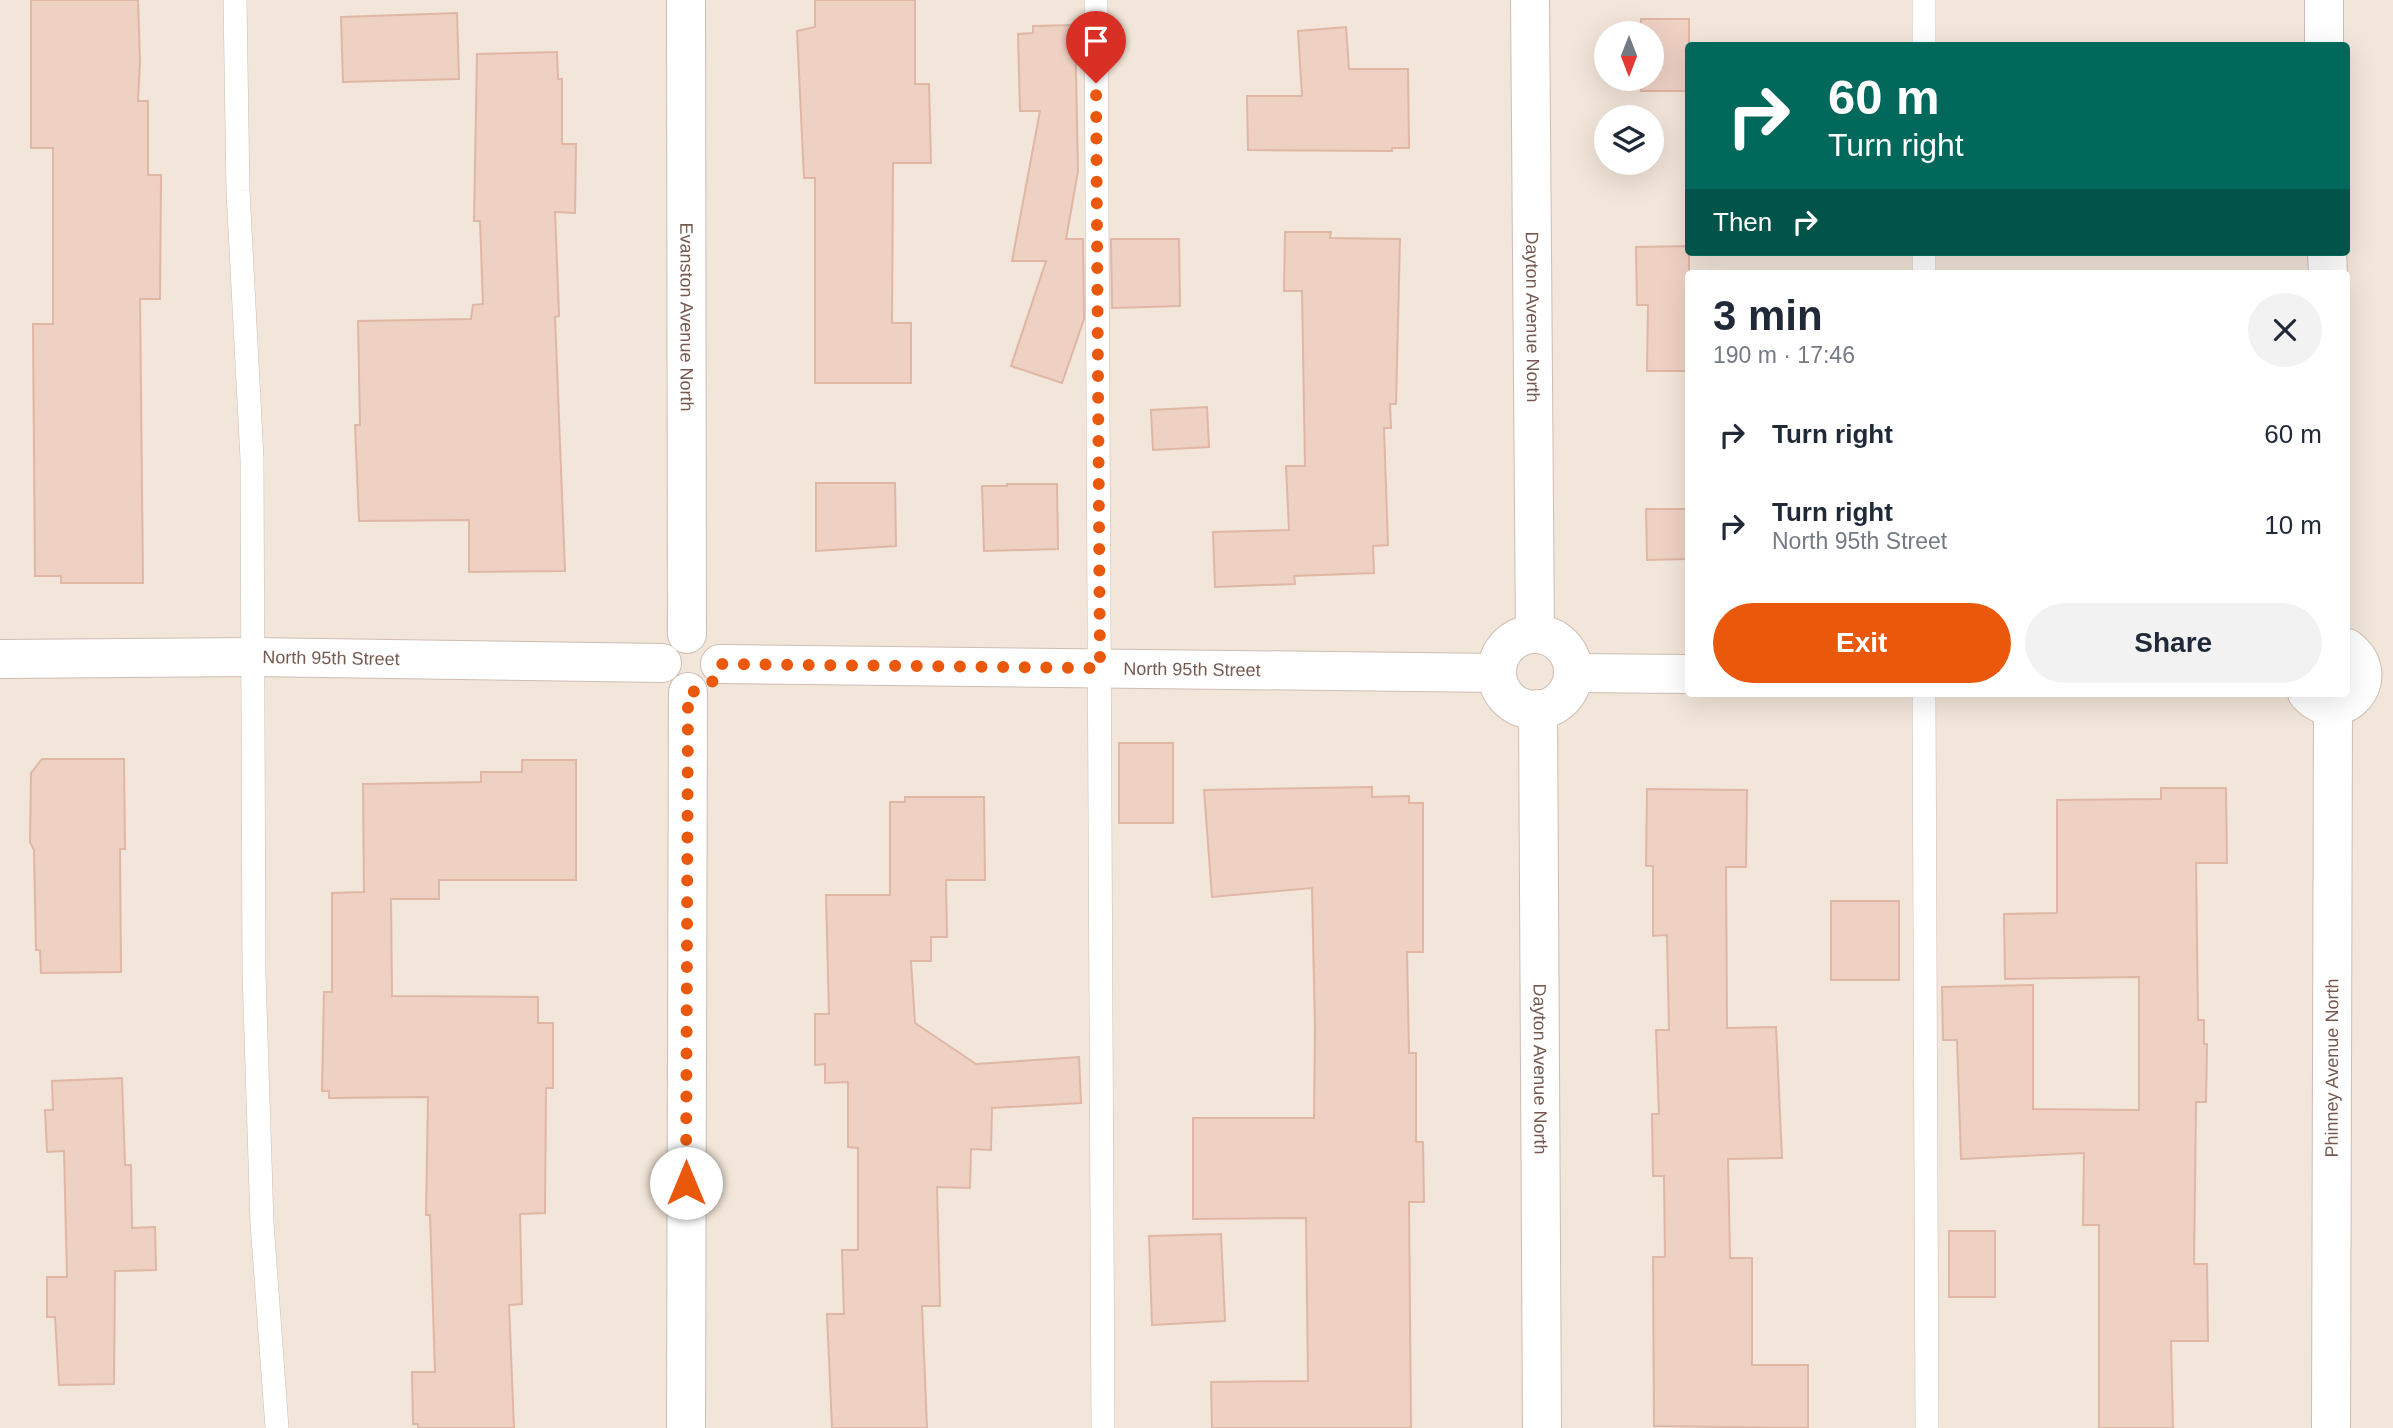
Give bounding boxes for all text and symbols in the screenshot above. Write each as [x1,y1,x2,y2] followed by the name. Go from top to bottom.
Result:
[1066,11,1126,83] pin
[1594,21,1664,91] north arrow
[1594,21,1664,175] map controls
[1077,22,1115,60] icon: arrive
[1713,70,1804,161] icon: right
[1828,70,1940,124] text: 60 m
[1594,105,1664,175] button: layers
[1828,127,1964,163] text: Turn right
[1786,203,1824,241] icon: right
[1713,207,1772,237] text: Then
[676,223,697,411] street label: Evanston Avenue North
[1522,231,1543,403] street label: Dayton Avenue North
[1713,292,1823,339] text: 3 min
[2248,293,2322,367] button: close
[1713,342,1855,368] text: 190 m · 17:46
[1713,416,1751,454] icon: right
[1772,419,1893,449] text: Turn right
[2264,419,2322,449] text: 60 m
[1772,497,1893,527] text: Turn right
[1713,507,1751,545] icon: right
[2264,510,2322,540] text: 10 m
[1772,528,1947,554] text: North 95th Street
[1713,603,2011,683] button: Exit
[2025,603,2322,683] button: Share
[262,647,400,669] street label: North 95th Street
[1123,659,1261,680] street label: North 95th Street
[2322,979,2342,1157] street label: Phinney Avenue North
[1530,983,1550,1154] street label: Dayton Avenue North
[649,1146,723,1220] position arrow

